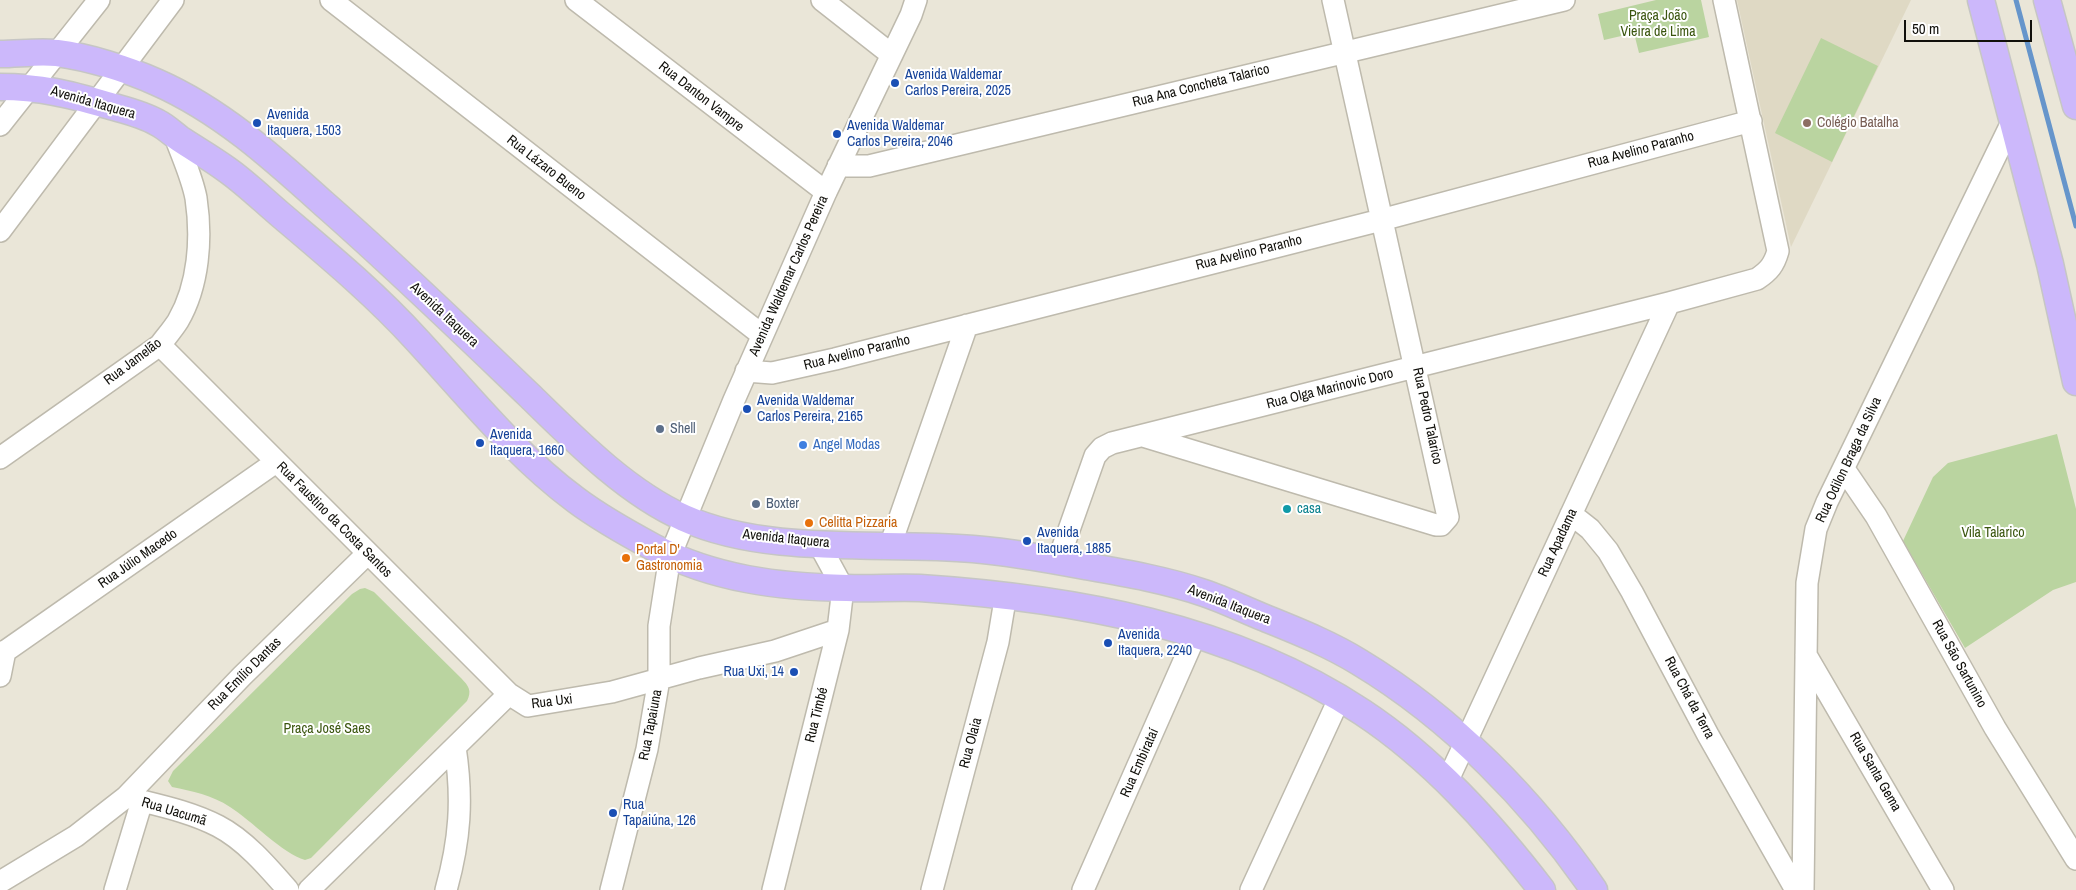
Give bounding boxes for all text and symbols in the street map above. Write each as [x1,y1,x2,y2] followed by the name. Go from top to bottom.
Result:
[1620,8,1696,40] park label: Praça João Vieira de Lima
[1906,10,2034,42] scale bar
[1912,18,1939,39] text: 50 m
[655,58,747,136] street label: Rua Danton Vampre
[1131,61,1271,111] street label: Rua Ana Concheta Talarico
[905,67,1011,100] place label: Avenida Waldemar Carlos Pereira, 2025
[889,77,901,89] marker: Avenida Waldemar Carlos Pereira, 2025
[49,83,137,123] street label: Avenida Itaquera
[267,107,341,140] place label: Avenida Itaquera, 1503
[1817,115,1899,131] place label: Colégio Batalha
[251,117,263,129] marker: Avenida Itaquera, 1503
[1801,117,1813,129] marker: Colégio Batalha
[847,118,953,150] place label: Avenida Waldemar Carlos Pereira, 2046
[831,128,843,140] marker: Avenida Waldemar Carlos Pereira, 2046
[1586,128,1696,172] street label: Rua Avelino Paranho
[503,132,589,204] street label: Rua Lázaro Bueno
[746,193,832,359] street label: Avenida Waldemar Carlos Pereira
[1194,232,1304,274] street label: Rua Avelino Paranho
[406,279,482,351] street label: Avenida Itaquera
[802,332,912,374] street label: Rua Avelino Paranho
[101,335,165,389] street label: Rua Jamelão
[1265,365,1395,413] street label: Rua Olga Marinovic Doro
[1409,366,1445,466] street label: Rua Pedro Talarico
[757,393,863,426] place label: Avenida Waldemar Carlos Pereira, 2165
[1813,395,1885,525] street label: Rua Odilon Braga da Silva
[741,403,753,415] marker: Avenida Waldemar Carlos Pereira, 2165
[670,421,696,437] place label: Shell
[654,423,666,435] marker: Shell
[490,427,564,460] place label: Avenida Itaquera, 1660
[474,437,486,449] marker: Avenida Itaquera, 1660
[813,437,880,453] place label: Angel Modas
[797,439,809,451] marker: Angel Modas
[273,459,395,581] street label: Rua Faustino da Costa Santos
[766,496,799,512] place label: Boxter
[750,498,762,510] marker: Boxter
[1297,501,1321,517] place label: casa
[1281,503,1293,515] marker: casa
[1535,506,1581,580] street label: Rua Apadama
[819,515,897,531] place label: Celitta Pizzaria
[803,517,815,529] marker: Celitta Pizzaria
[1037,525,1111,558] place label: Avenida Itaquera, 1885
[1961,525,2025,541] park label: Vila Talarico
[95,526,181,592] street label: Rua Júlio Macedo
[742,526,830,552] street label: Avenida Itaquera
[1021,535,1033,547] marker: Avenida Itaquera, 1885
[636,542,702,574] place label: Portal D' Gastronomia
[620,552,632,564] marker: Portal D' Gastronomia
[1185,582,1273,628] street label: Avenida Itaquera
[1928,617,1990,711] street label: Rua São Sartunino
[1118,627,1192,660] place label: Avenida Itaquera, 2240
[205,634,285,714] street label: Rua Emílio Dantas
[1102,637,1114,649] marker: Avenida Itaquera, 2240
[1660,654,1718,742] street label: Rua Chá da Terra
[723,664,784,680] place label: Rua Uxi, 14
[788,666,800,678] marker: Rua Uxi, 14
[802,686,832,744] street label: Rua Timbé
[636,688,666,762] street label: Rua Tapaiuna
[530,691,574,713] street label: Rua Uxi
[956,716,986,770] street label: Rua Olaia
[284,721,370,737] park label: Praça José Saes
[1117,726,1163,800] street label: Rua Embirataí
[1846,729,1904,815] street label: Rua Santa Gema
[140,794,208,830] street label: Rua Uacumã
[623,797,696,830] place label: Rua Tapaiúna, 126
[607,807,619,819] marker: Rua Tapaiúna, 126

